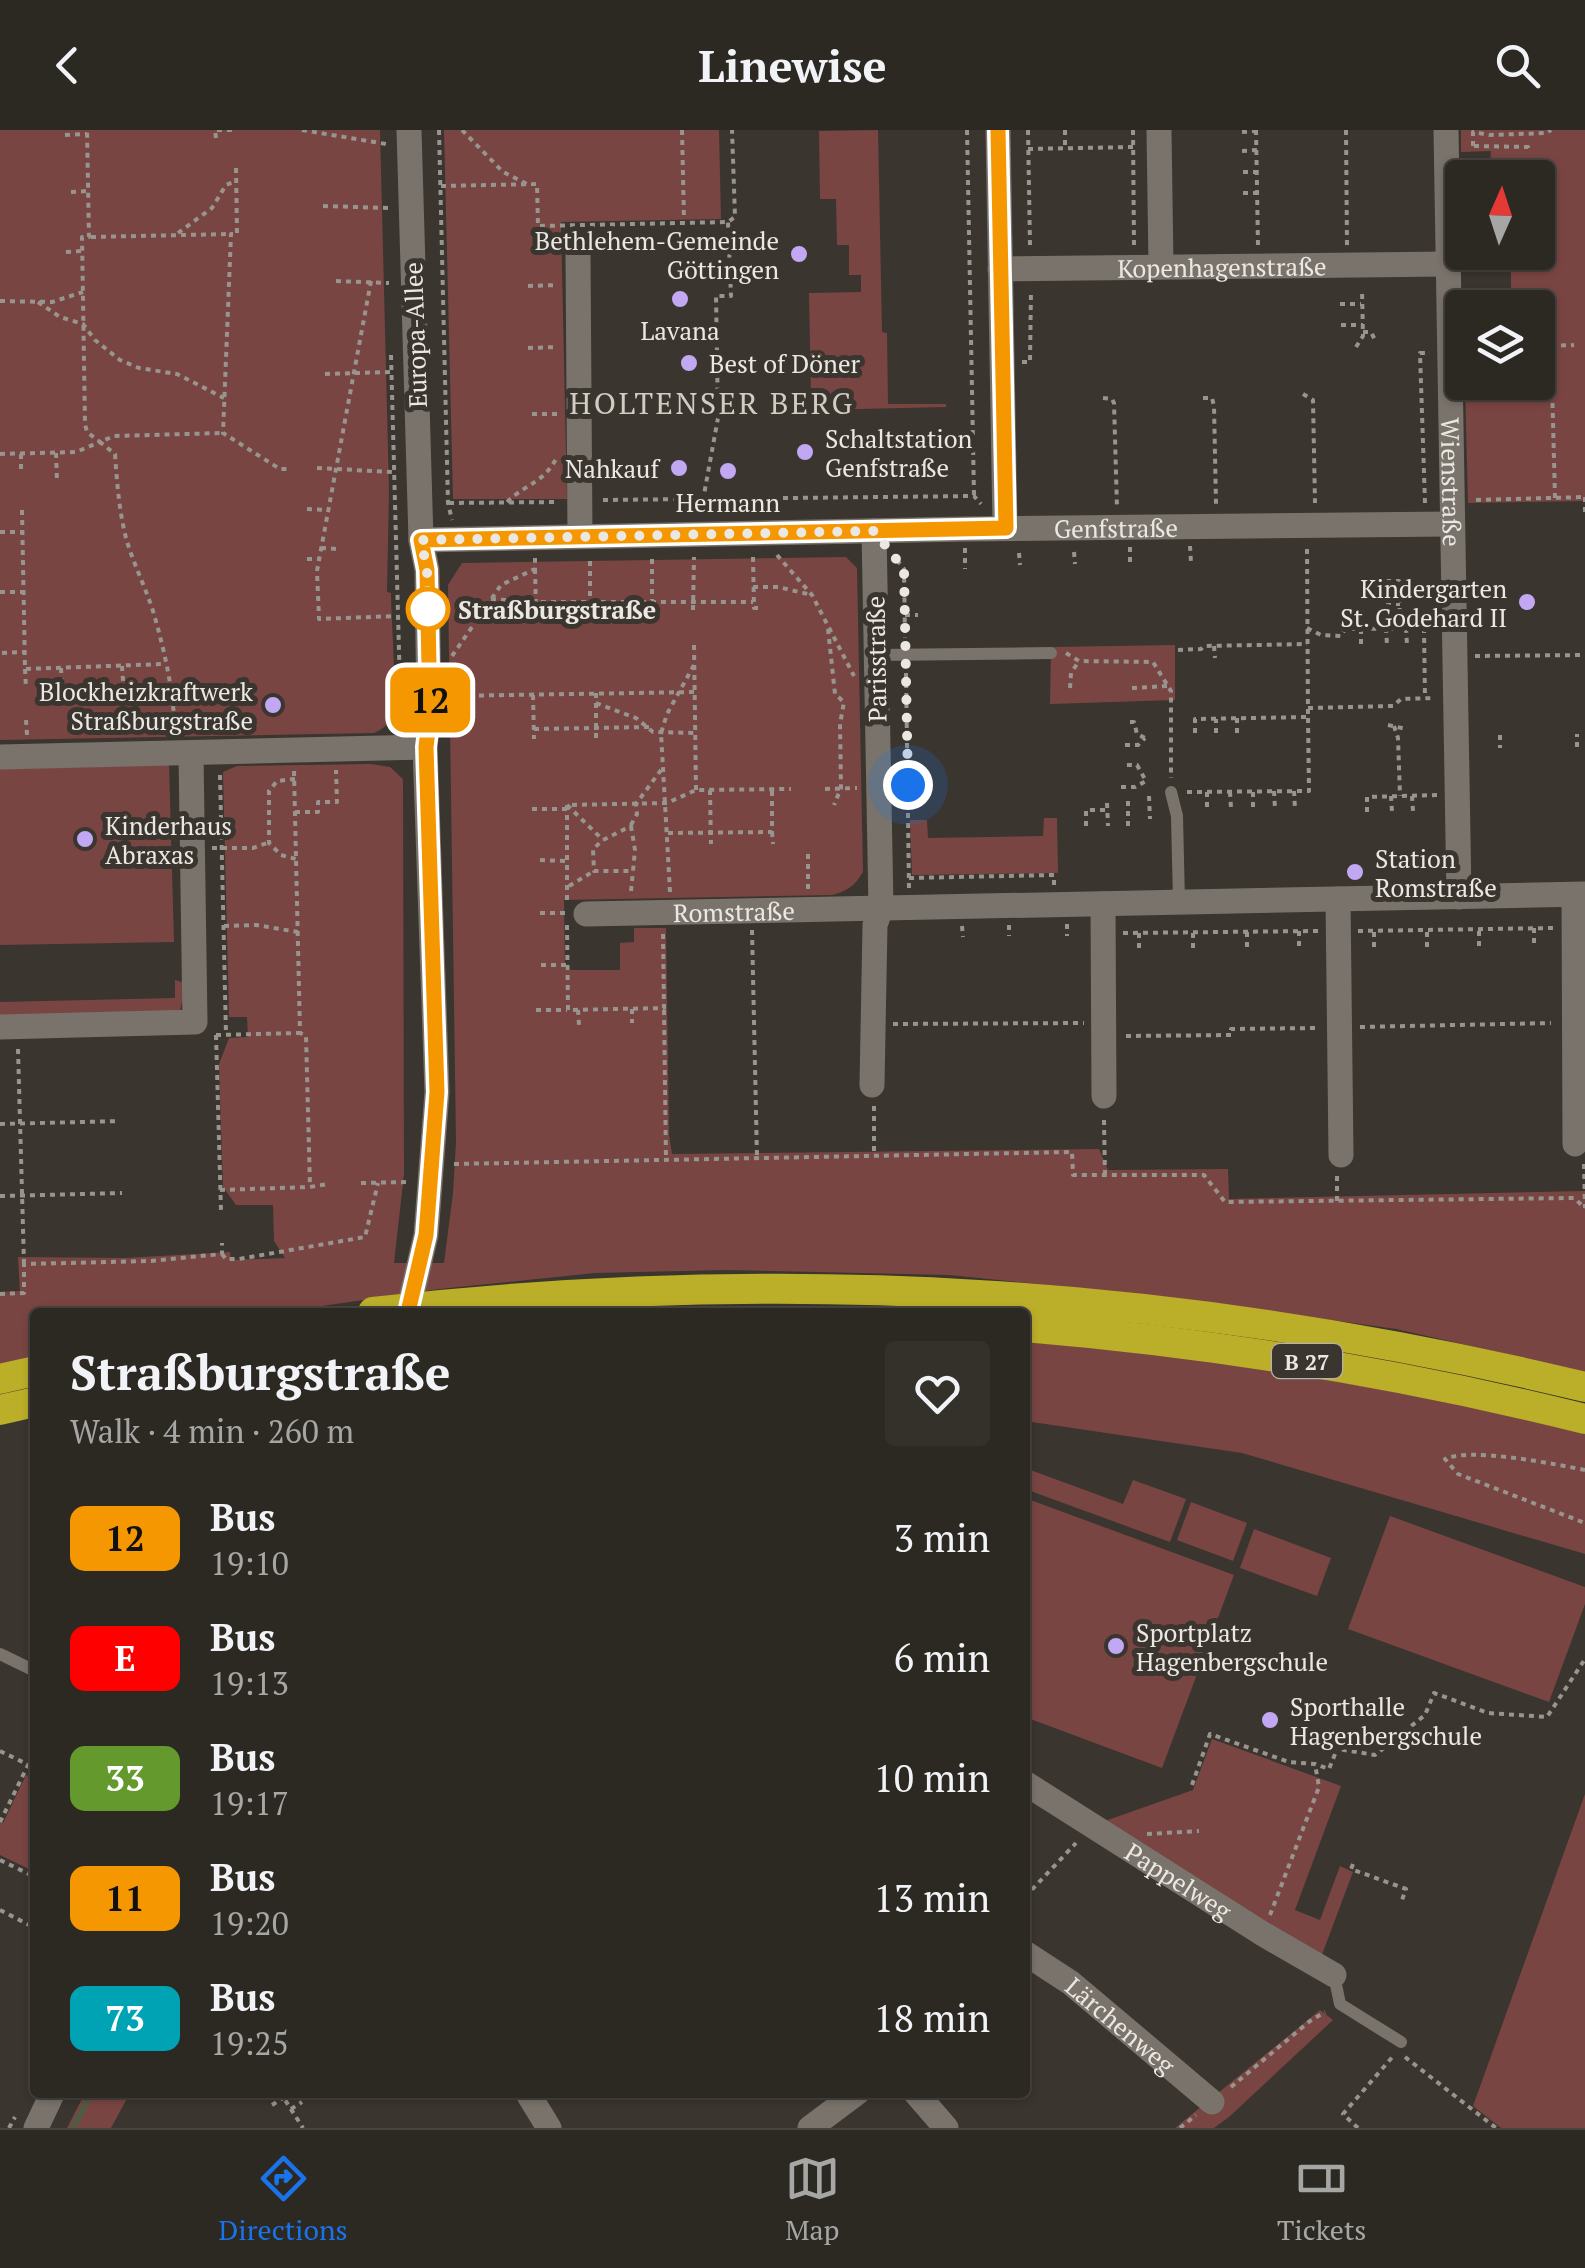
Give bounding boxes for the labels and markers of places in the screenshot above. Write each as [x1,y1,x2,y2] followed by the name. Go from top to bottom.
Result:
[535,224,779,286] place label: Bethlehem-Gemeinde Göttingen
[788,243,810,265] marker: Bethlehem-Gemeinde Göttingen
[669,288,691,310] marker: Lavana
[640,314,720,347] place label: Lavana
[709,347,861,380] place label: Best of Döner
[678,352,700,374] marker: Best of Döner
[825,422,973,484] place label: Schaltstation Genfstraße
[794,441,816,463] marker: Schaltstation Genfstraße
[565,452,660,485] place label: Nahkauf
[668,457,690,479] marker: Nahkauf
[717,460,739,482] marker: Hermann
[676,486,780,519] place label: Hermann
[1340,572,1507,634] place label: Kindergarten St. Godehard II
[407,588,449,630] marker: Straßburgstraße
[1516,591,1538,613] marker: Kindergarten St. Godehard II
[458,593,656,626] place label: Straßburgstraße
[39,675,253,737] place label: Blockheizkraftwerk Straßburgstraße
[262,694,284,716] marker: Blockheizkraftwerk Straßburgstraße
[105,809,232,871] place label: Kinderhaus Abraxas
[74,828,96,850] marker: Kinderhaus Abraxas
[1375,842,1497,904] place label: Station Romstraße
[1344,861,1366,883] marker: Station Romstraße
[1136,1616,1328,1678] place label: Sportplatz Hagenbergschule
[1105,1635,1127,1657] marker: Sportplatz Hagenbergschule
[1290,1690,1482,1752] place label: Sporthalle Hagenbergschule
[1259,1709,1281,1731] marker: Sporthalle Hagenbergschule

